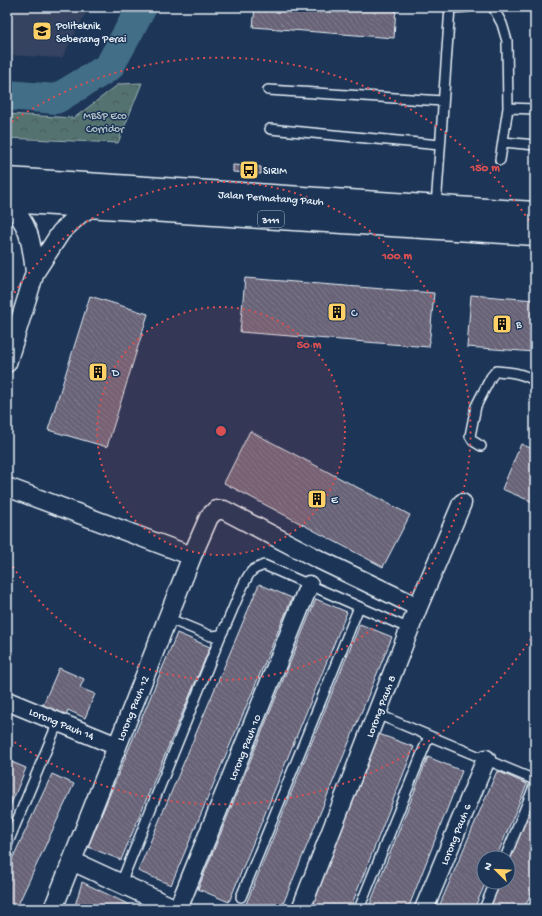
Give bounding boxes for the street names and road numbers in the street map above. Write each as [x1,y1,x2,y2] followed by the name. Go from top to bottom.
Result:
[218,189,324,209] street label: Jalan Permatang Pauh
[258,211,284,227] road number: 3111
[115,674,153,743] street label: Lorong Pauh 12
[365,674,399,739] street label: Lorong Pauh 8
[27,706,96,744] street label: Lorong Pauh 14
[227,713,265,782] street label: Lorong Pauh 10
[439,802,475,867] street label: Lorong Pauh 6

